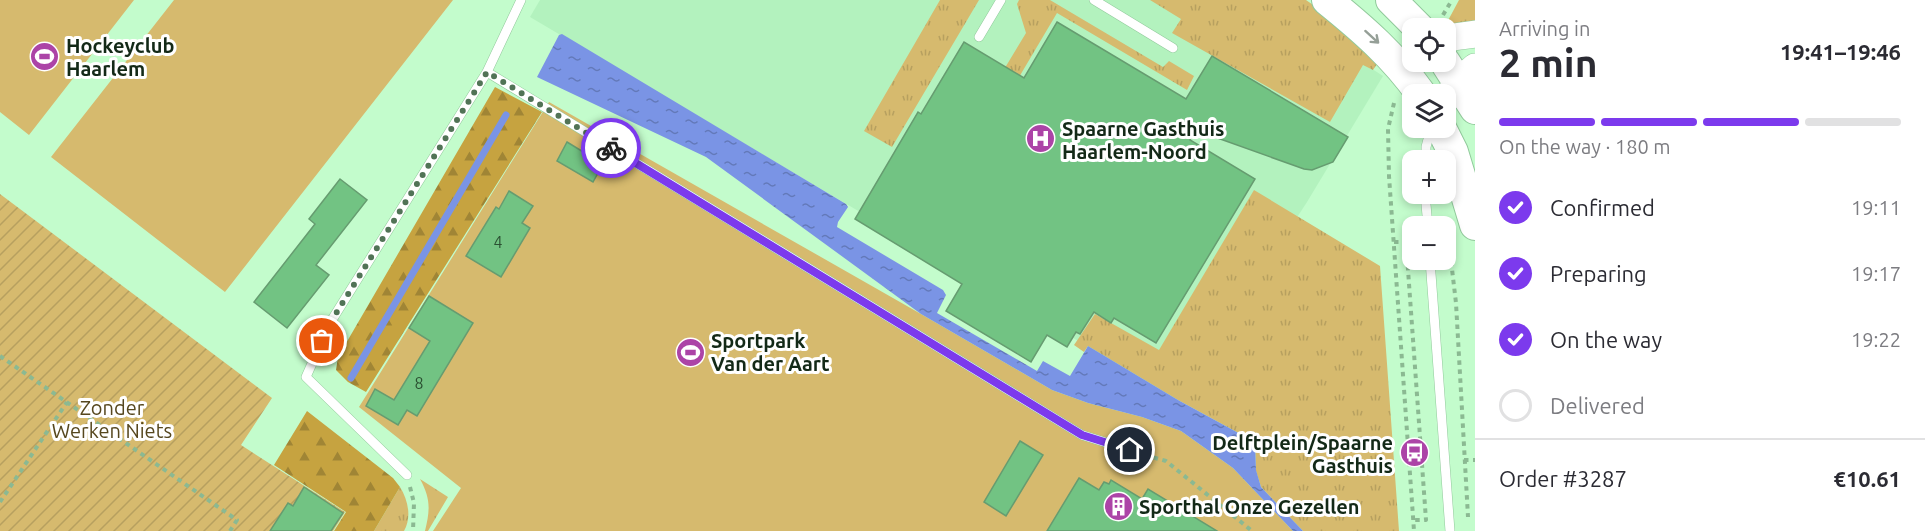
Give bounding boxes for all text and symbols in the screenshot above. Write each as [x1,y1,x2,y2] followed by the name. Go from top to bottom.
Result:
[1499,17,1590,40] text: Arriving in
[1402,18,1456,270] map controls
[1402,18,1456,72] button: locate
[1364,30,1379,44] one-way arrow
[66,34,174,80] place label: Hockeyclub Haarlem
[1780,39,1901,64] text: 19:41–19:46
[29,40,61,72] sports icon: Hockeyclub Haarlem
[1499,41,1598,84] text: 2 min
[1402,84,1456,138] button: layers
[1062,117,1224,163] place label: Spaarne Gasthuis Haarlem-Noord
[581,118,641,178] courier
[1025,123,1057,155] hospital icon: Spaarne Gasthuis Haarlem-Noord
[595,132,628,165] icon: bike
[1499,135,1671,158] text: On the way · 180 m
[1402,150,1456,204] button: +
[1499,191,1532,224] icon: check
[1550,195,1655,220] text: Confirmed
[1851,196,1901,219] text: 19:11
[1402,216,1456,270] button: −
[493,233,503,251] house number: 4
[1499,257,1532,290] icon: check
[1550,261,1647,286] text: Preparing
[1851,262,1901,285] text: 19:17
[296,315,347,366] pin
[1499,323,1532,356] icon: check
[305,324,338,357] icon: bag
[1550,327,1662,352] text: On the way
[1851,328,1901,351] text: 19:22
[711,329,830,375] place label: Sportpark Van der Aart
[674,336,706,368] sports icon: Sportpark Van der Aart
[414,374,424,392] house number: 8
[1550,393,1645,418] text: Delivered
[52,396,172,442] park label: Zonder Werken Niets
[1104,424,1155,475] pin
[1212,431,1393,477] place label: Delftplein/Spaarne Gasthuis
[1113,433,1146,466] icon: home
[1398,437,1430,469] bus stop icon: Delftplein/Spaarne Gasthuis
[1499,466,1627,491] text: Order #3287
[1834,466,1901,491] text: €10.61
[1102,490,1134,522] building icon: Sporthal Onze Gezellen
[1139,495,1360,518] place label: Sporthal Onze Gezellen

